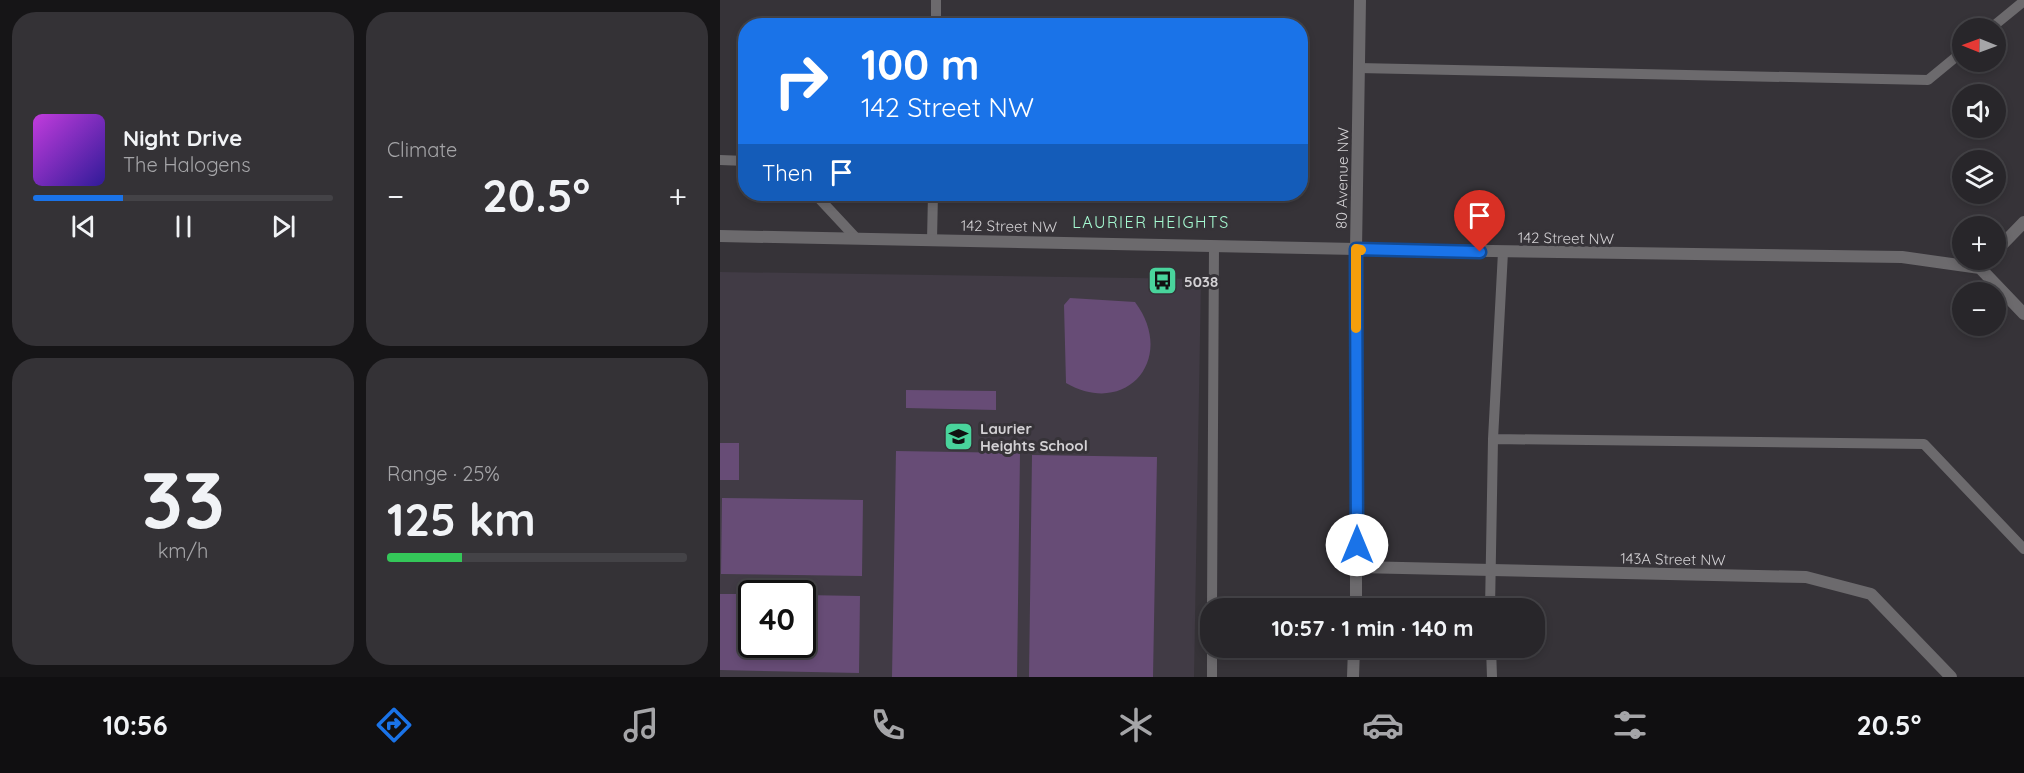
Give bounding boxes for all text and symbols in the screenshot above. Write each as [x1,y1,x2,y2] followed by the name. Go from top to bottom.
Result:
[1952,18,2006,72] north arrow
[1952,18,2006,336] map controls
[861,38,979,91] text: 100 m
[762,42,840,120] icon: right
[1952,84,2006,138] button: sound
[861,90,1034,124] text: 142 Street NW
[123,124,242,152] text: Night Drive
[1332,126,1352,229] street label: 80 Avenue NW
[387,137,457,162] text: Climate
[1952,150,2006,204] button: layers
[123,152,251,177] text: The Halogens
[825,156,858,189] icon: arrive
[762,159,813,187] text: Then
[482,167,590,223] text: 20.5°
[387,175,404,216] text: −
[668,175,687,216] text: +
[1454,190,1505,252] pin
[1463,199,1496,232] icon: arrive
[67,210,100,243] icon: previous
[167,210,200,243] icon: pause
[267,210,300,243] icon: next
[1072,212,1230,232] district label: LAURIER HEIGHTS
[961,216,1058,236] street label: 142 Street NW
[1952,216,2006,270] button: +
[1518,228,1615,248] street label: 142 Street NW
[1147,265,1179,297] bus stop icon: 5038
[1184,272,1218,291] place label: 5038
[1952,282,2006,336] button: −
[980,419,1088,455] place label: Laurier Heights School
[943,421,975,453] school or university icon: Laurier Heights School
[141,450,225,548] text: 33
[387,461,500,486] text: Range · 25%
[387,491,536,547] text: 125 km
[1325,513,1389,577] position arrow
[158,538,208,563] text: km/h
[1620,549,1726,569] street label: 143A Street NW
[738,580,816,658] speed limit sign: 40
[1272,614,1473,642] text: 10:57 · 1 min · 140 m
[373,704,415,746] icon: directions
[620,704,662,746] icon: music
[867,704,909,746] icon: phone
[1115,704,1157,746] icon: climate
[1362,704,1404,746] icon: car
[1609,704,1651,746] icon: filters
[103,708,168,742] text: 10:56
[1856,708,1921,742] text: 20.5°

